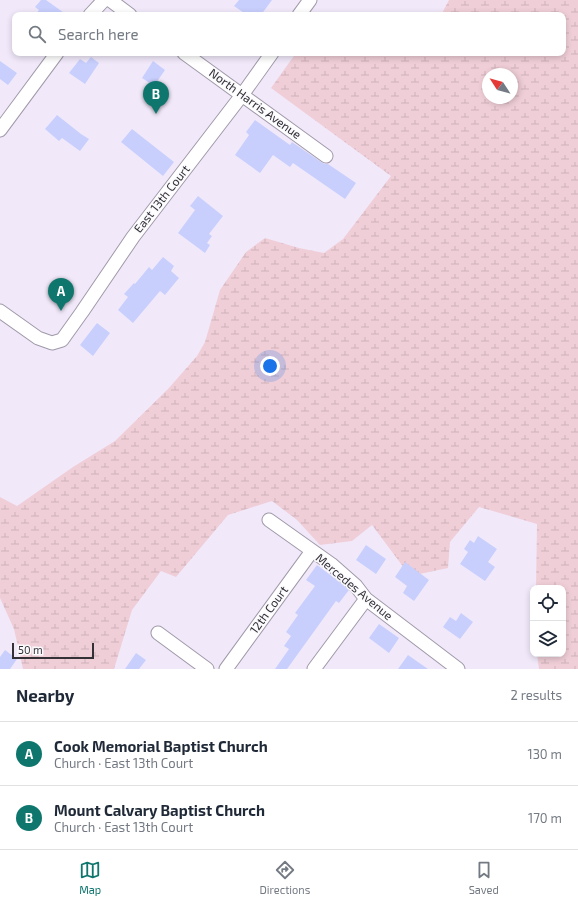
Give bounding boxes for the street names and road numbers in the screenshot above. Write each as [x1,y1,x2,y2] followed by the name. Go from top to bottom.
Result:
[207,65,304,141] street label: North Harris Avenue
[130,161,192,235] street label: East 13th Court
[313,550,396,622] street label: Mercedes Avenue
[246,582,290,636] street label: 12th Court

